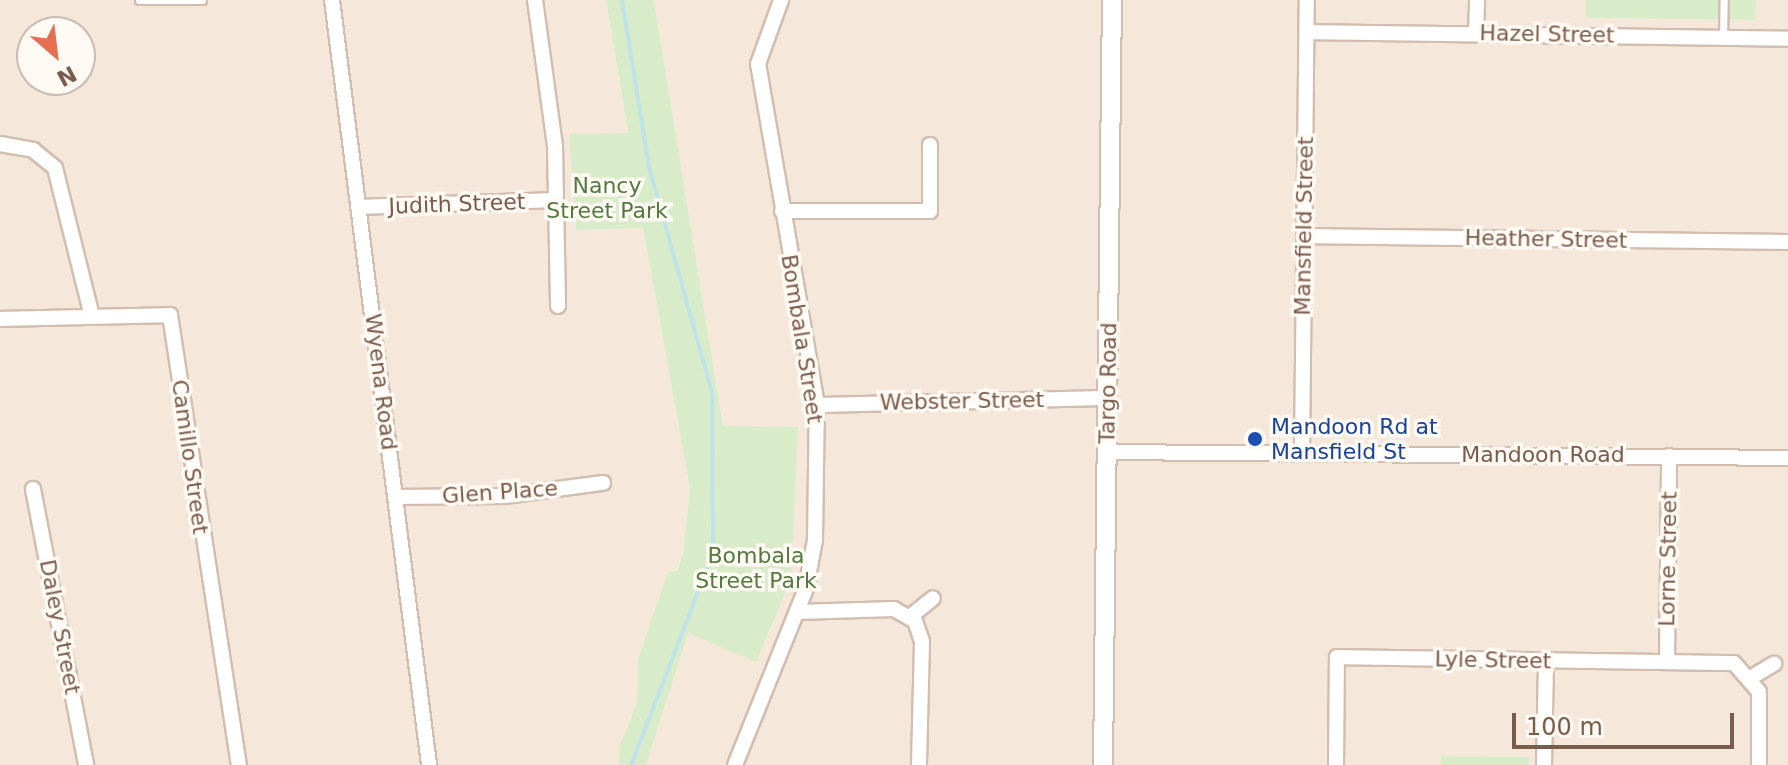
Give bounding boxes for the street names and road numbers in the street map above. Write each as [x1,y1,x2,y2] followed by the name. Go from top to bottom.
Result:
[1479,20,1615,48] street label: Hazel Street
[1289,136,1319,316] street label: Mansfield Street
[388,188,526,220] street label: Judith Street
[1465,224,1627,254] street label: Heather Street
[776,253,828,425] street label: Bombala Street
[360,312,402,452] street label: Wyena Road
[1094,322,1122,444] street label: Targo Road
[166,378,214,536] street label: Camillo Street
[880,386,1044,416] street label: Webster Street
[1461,442,1625,468] street label: Mandoon Road
[441,475,559,509] street label: Glen Place
[1654,491,1682,627] street label: Lorne Street
[34,557,86,697] street label: Daley Street
[1434,646,1552,674] street label: Lyle Street

